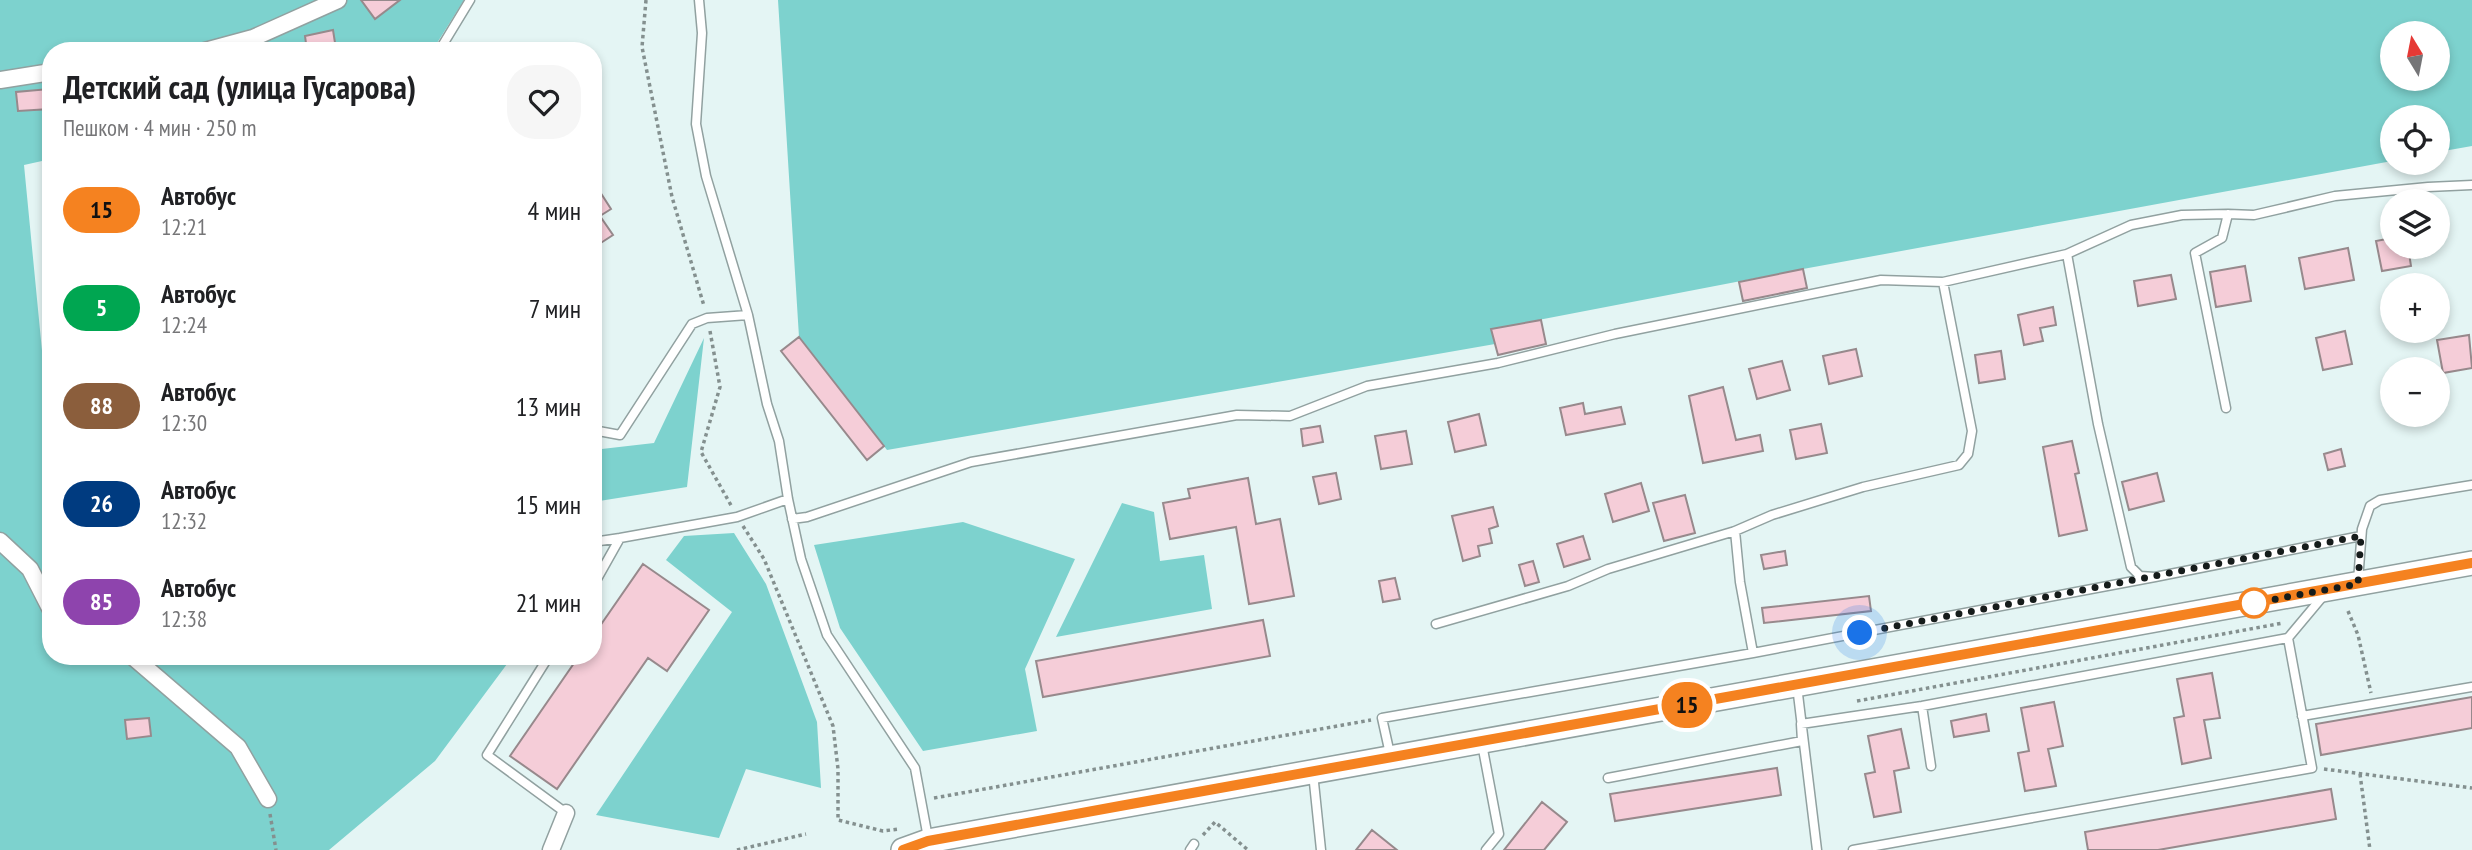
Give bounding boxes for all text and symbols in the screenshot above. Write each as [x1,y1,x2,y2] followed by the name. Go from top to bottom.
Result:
[2380,21,2450,91] north arrow
[2380,21,2450,427] map controls
[63,65,416,108] text: Детский сад (улица Гусарова)
[507,65,581,139] button: heart
[2380,105,2450,175] button: locate
[63,113,256,142] text: Пешком · 4 мин · 250 m
[161,179,236,212] text: Автобус
[2380,189,2450,259] button: layers
[90,194,113,225] text: 15
[528,194,581,227] text: 4 мин
[161,212,207,241] text: 12:21
[2380,273,2450,343] button: +
[161,277,236,310] text: Автобус
[96,292,107,323] text: 5
[529,292,581,325] text: 7 мин
[161,310,207,339] text: 12:24
[2380,357,2450,427] button: −
[161,375,236,408] text: Автобус
[90,390,113,421] text: 88
[516,390,581,423] text: 13 мин
[161,408,207,437] text: 12:30
[161,473,236,506] text: Автобус
[90,488,113,519] text: 26
[516,488,581,521] text: 15 мин
[161,506,207,535] text: 12:32
[161,571,236,604] text: Автобус
[90,586,113,617] text: 85
[516,586,581,619] text: 21 мин
[2239,588,2269,618] unlabelled marker
[161,604,207,633] text: 12:38
[1842,615,1877,650] your location
[1656,682,1718,728] line badge: 15
[1676,689,1698,720] text: 15

